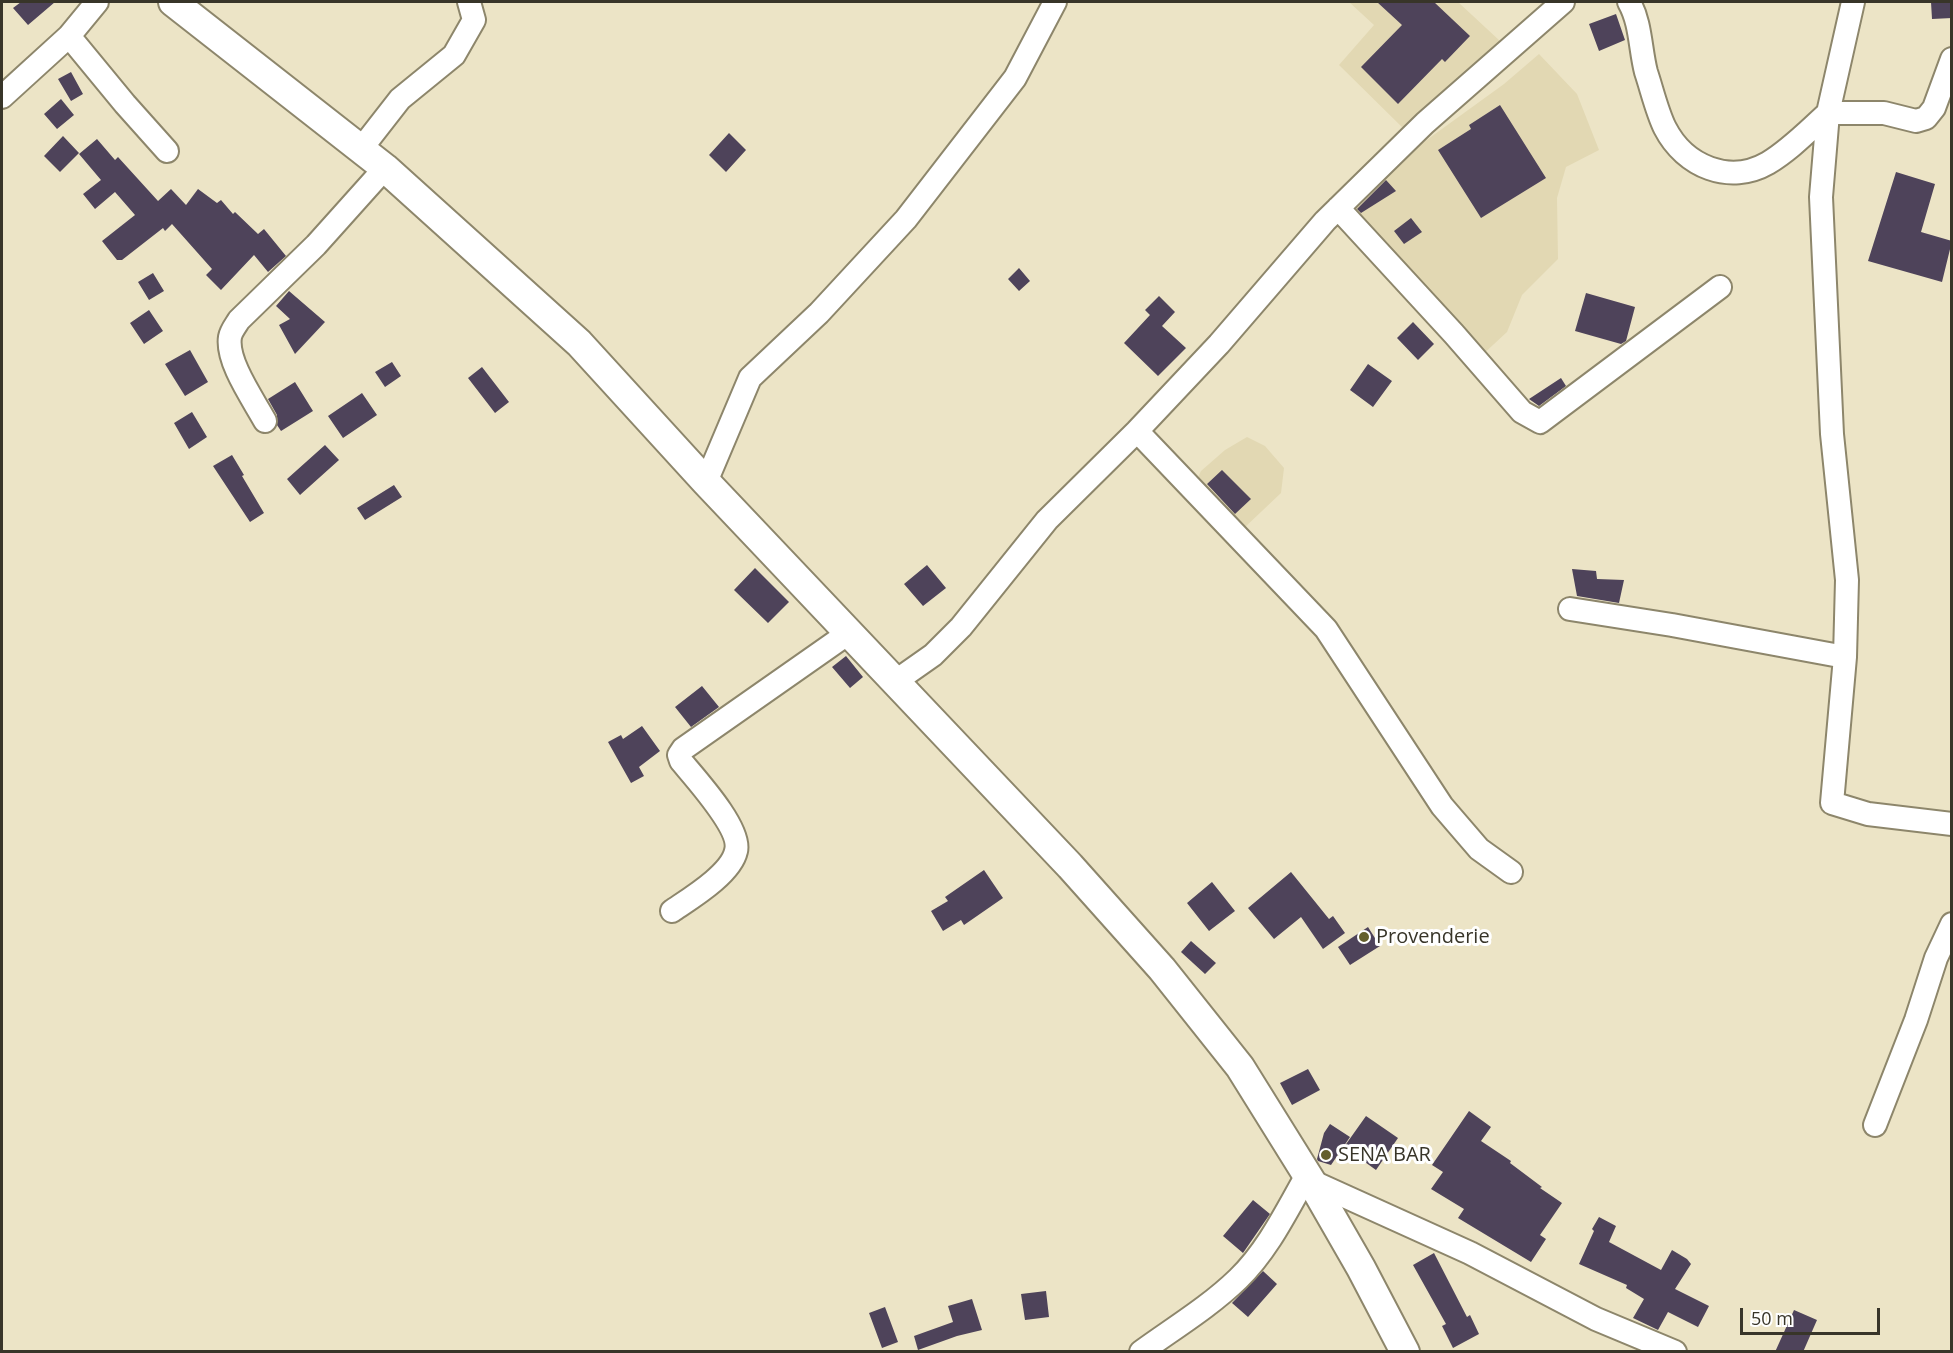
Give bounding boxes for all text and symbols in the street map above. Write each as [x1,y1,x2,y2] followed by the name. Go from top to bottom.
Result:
[1376,925,1490,949] place label: Provenderie
[1357,930,1371,944] marker: Provenderie
[1338,1143,1431,1167] place label: SENA BAR
[1319,1148,1333,1162] marker: SENA BAR
[1743,1296,1882,1334] scale bar
[1751,1306,1793,1330] text: 50 m

